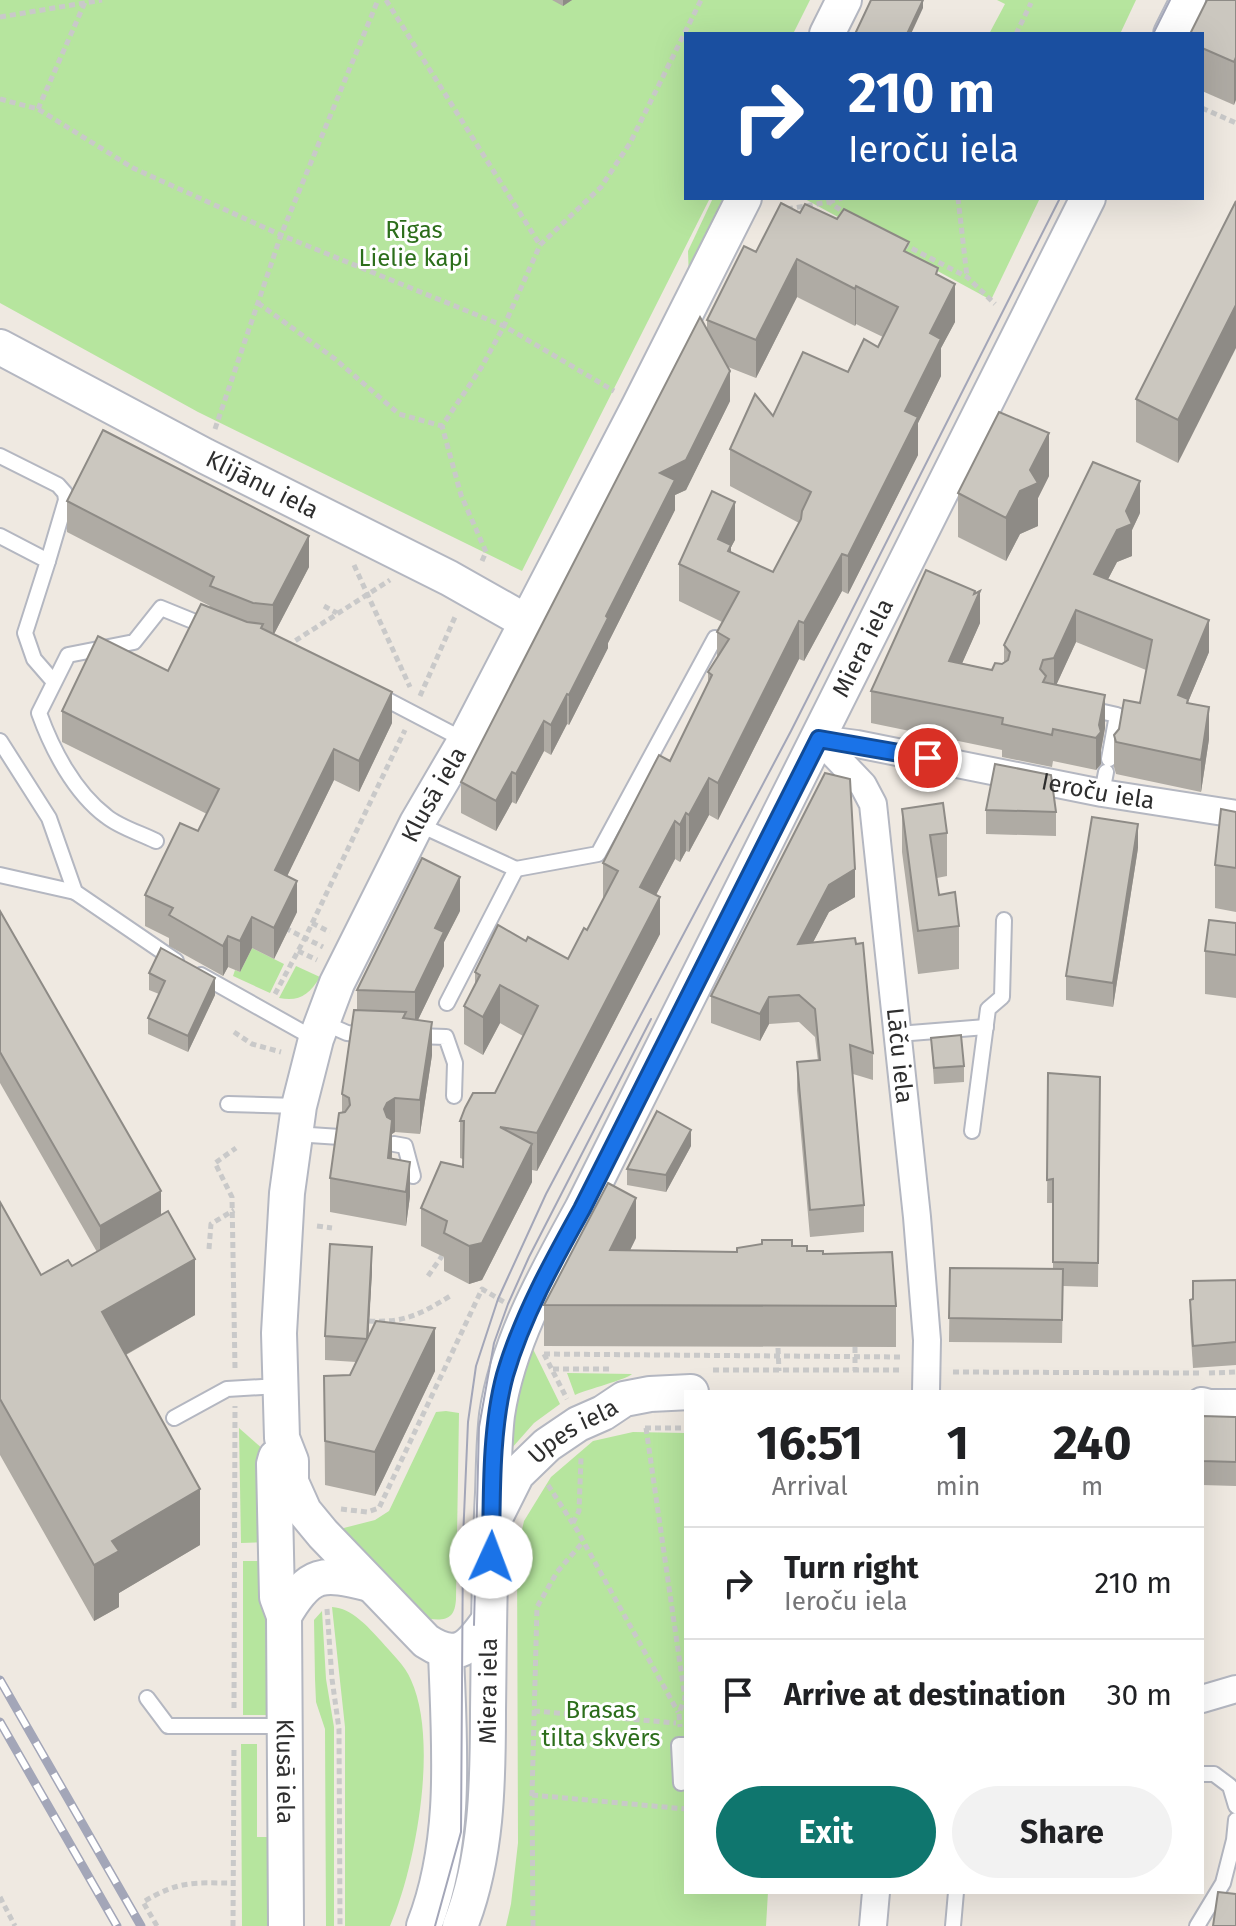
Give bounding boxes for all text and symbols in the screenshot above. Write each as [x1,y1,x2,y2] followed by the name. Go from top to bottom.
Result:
[848,60,995,127] text: 210 m
[716,64,820,168] icon: right
[848,128,1019,172] text: Ieroču iela
[358,216,470,272] park label: Rīgas Lielie kapi
[201,445,323,524] street label: Klijānu iela
[827,594,899,702] street label: Miera iela
[894,724,962,792] pin
[906,736,950,780] icon: arrive
[396,742,472,847] street label: Klusā iela
[1039,767,1156,815] street label: Ieroču iela
[881,1006,919,1105] street label: Lāču iela
[522,1393,623,1470] street label: Upes iela
[757,1414,863,1472] text: 16:51
[947,1414,969,1472] text: 1
[1053,1414,1132,1472] text: 240
[772,1471,848,1502] text: Arrival
[936,1471,980,1502] text: min
[1081,1471,1103,1502] text: m
[449,1515,533,1599] position arrow
[784,1550,919,1586] text: Turn right
[716,1561,760,1605] icon: right
[1095,1565,1172,1601] text: 210 m
[784,1586,908,1617] text: Ieroču iela
[474,1638,503,1744] street label: Miera iela
[716,1673,760,1717] icon: arrive
[784,1677,1066,1713] text: Arrive at destination
[1107,1677,1172,1713] text: 30 m
[542,1696,660,1752] park label: Brasas tilta skvērs
[271,1719,299,1824] street label: Klusā iela
[716,1786,936,1878] button: Exit
[952,1786,1172,1878] button: Share

